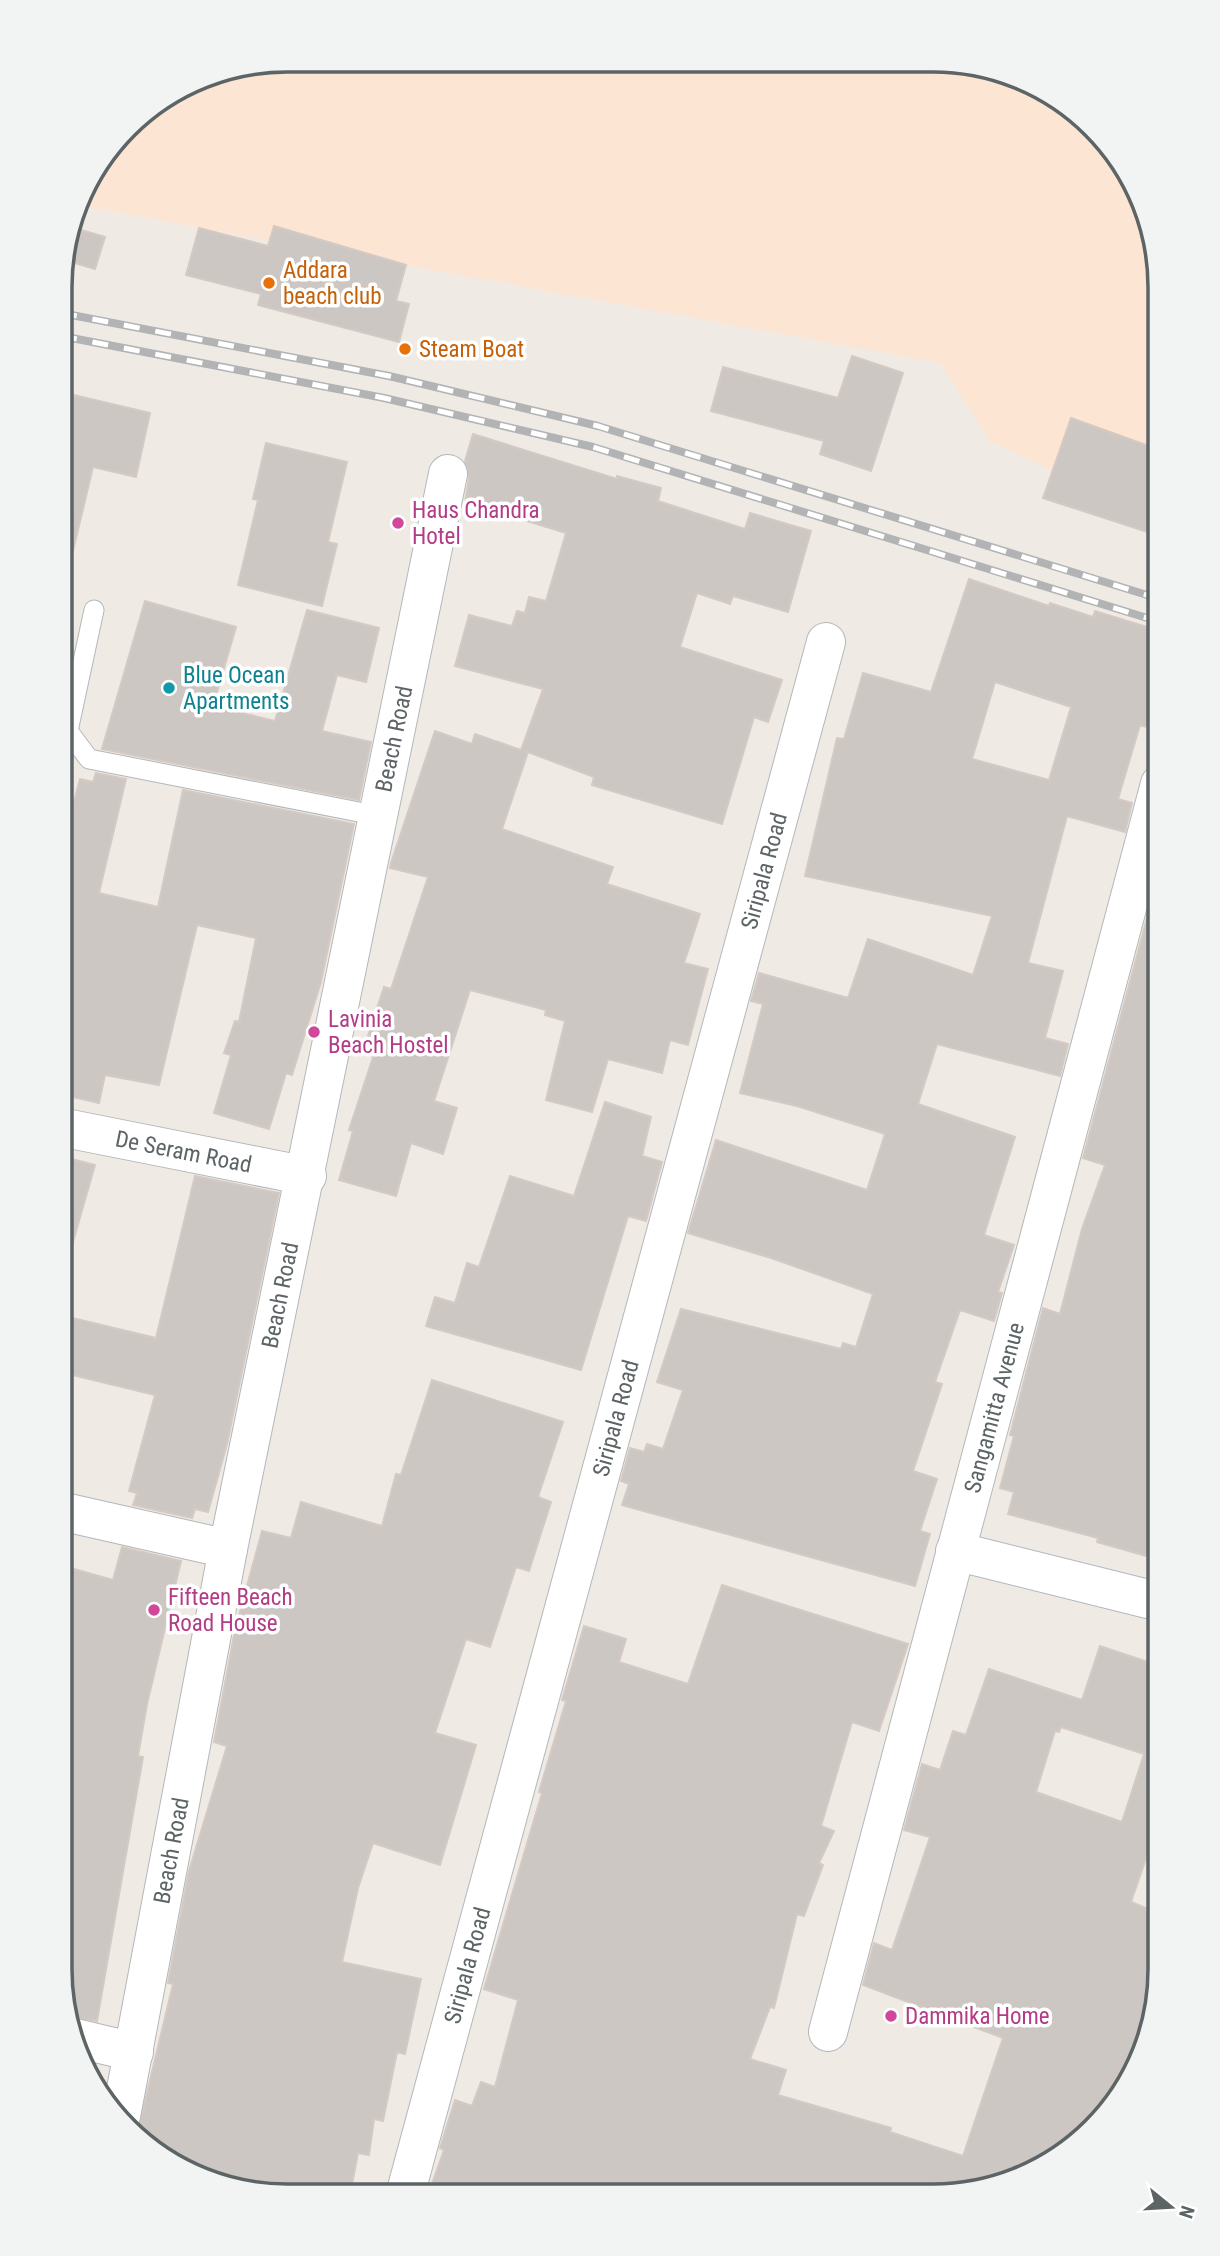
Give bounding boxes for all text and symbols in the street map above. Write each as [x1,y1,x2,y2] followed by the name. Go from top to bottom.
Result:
[283,257,382,310] place label: Addara beach club
[261,275,277,291] marker: Addara beach club
[419,336,524,363] place label: Steam Boat
[397,341,413,357] marker: Steam Boat
[412,497,539,550] place label: Haus Chandra Hotel
[390,515,406,531] marker: Haus Chandra Hotel
[183,662,290,715] place label: Blue Ocean Apartments
[161,680,177,696] marker: Blue Ocean Apartments
[370,683,418,794] street label: Beach Road
[736,810,793,932] street label: Siripala Road
[328,1006,449,1059] place label: Lavinia Beach Hostel
[306,1024,322,1040] marker: Lavinia Beach Hostel
[113,1125,254,1179] street label: De Seram Road
[256,1240,304,1351] street label: Beach Road
[959,1320,1030,1496] street label: Sangamitta Avenue
[587,1357,645,1479] street label: Siripala Road
[168,1584,293,1637] place label: Fifteen Beach Road House
[146,1602,162,1618] marker: Fifteen Beach Road House
[148,1795,195,1906] street label: Beach Road
[439,1904,496,2027] street label: Siripala Road
[905,2003,1050,2030] place label: Dammika Home
[883,2008,899,2024] marker: Dammika Home
[1136,2172,1206,2242] north arrow
[1174,2203,1199,2221] text: N

